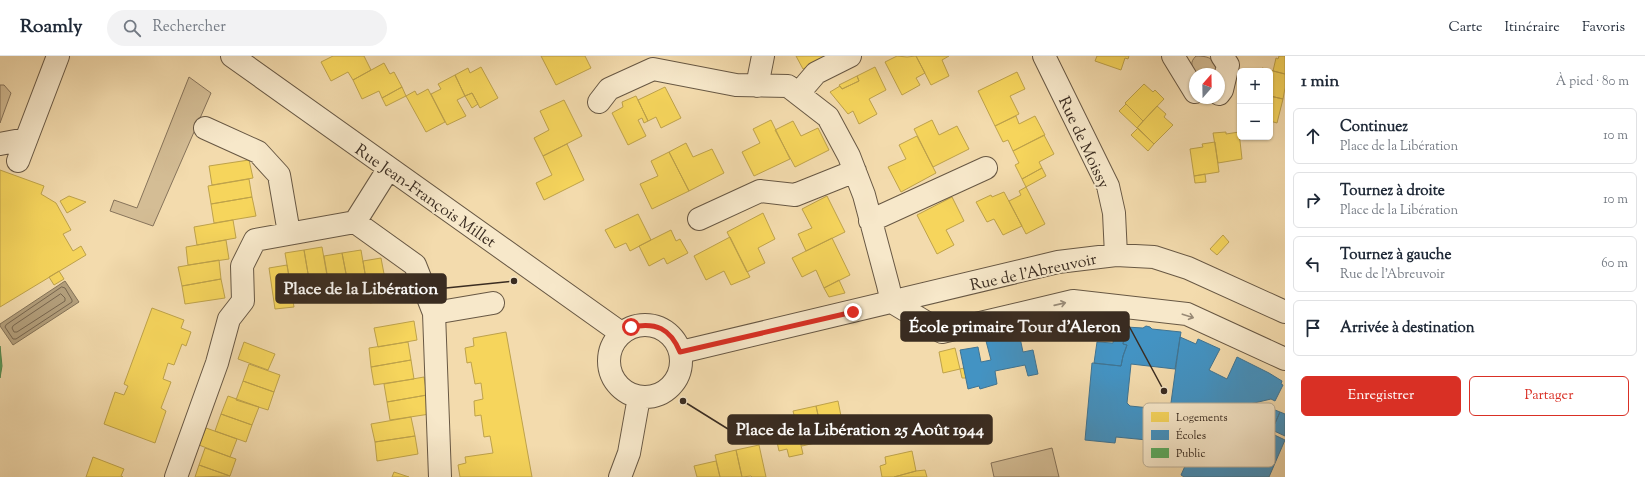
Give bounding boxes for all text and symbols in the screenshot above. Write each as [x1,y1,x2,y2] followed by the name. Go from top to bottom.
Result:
[107,10,387,46] search box
[20,14,83,41] text: Roamly
[121,17,143,39] icon: search
[153,17,226,38] text: Rechercher
[1449,18,1482,38] text: Carte
[1504,18,1560,38] text: Itinéraire
[1582,18,1625,38] text: Favoris
[1189,68,1225,104] north arrow
[1237,68,1273,140] map controls
[1237,68,1273,104] button: +
[1301,70,1339,94] text: 1 min
[1556,73,1629,91] text: À pied · 80 m
[1051,93,1114,193] street label: Rue de Moissy
[1237,104,1273,140] button: −
[1340,117,1408,138] text: Continuez
[1302,125,1324,147] icon: ahead
[1603,127,1628,145] text: 10 m
[1340,138,1458,156] text: Place de la Libération
[349,140,500,255] street label: Rue Jean-François Millet
[1340,181,1445,202] text: Tournez à droite
[1302,189,1324,211] icon: right
[1603,191,1628,209] text: 10 m
[1340,202,1458,220] text: Place de la Libération
[1340,245,1451,266] text: Tournez à gauche
[968,249,1099,298] street label: Rue de l'Abreuvoir
[1302,253,1324,275] icon: left
[1601,255,1628,273] text: 60 m
[1340,266,1445,284] text: Rue de l'Abreuvoir
[276,274,446,303] callout: Place de la Libération
[284,278,439,302] text: Place de la Libération
[1053,300,1066,308] one-way arrow
[844,303,862,321] route end
[901,312,1129,341] callout: École primaire Tour d'Aleron
[1182,313,1195,320] one-way arrow
[909,316,1122,340] text: École primaire Tour d'Aleron
[1302,317,1324,339] icon: arrive
[622,318,640,336] route start
[1340,318,1475,339] text: Arrivée à destination
[1301,376,1461,416] button: Enregistrer
[1469,376,1629,416] button: Partager
[1143,403,1275,467] legend
[1176,410,1228,426] text: Logements
[728,415,992,444] callout: Place de la Libération 25 Août 1944
[736,419,984,443] text: Place de la Libération 25 Août 1944
[1176,428,1206,444] text: Écoles
[1176,446,1205,462] text: Public

